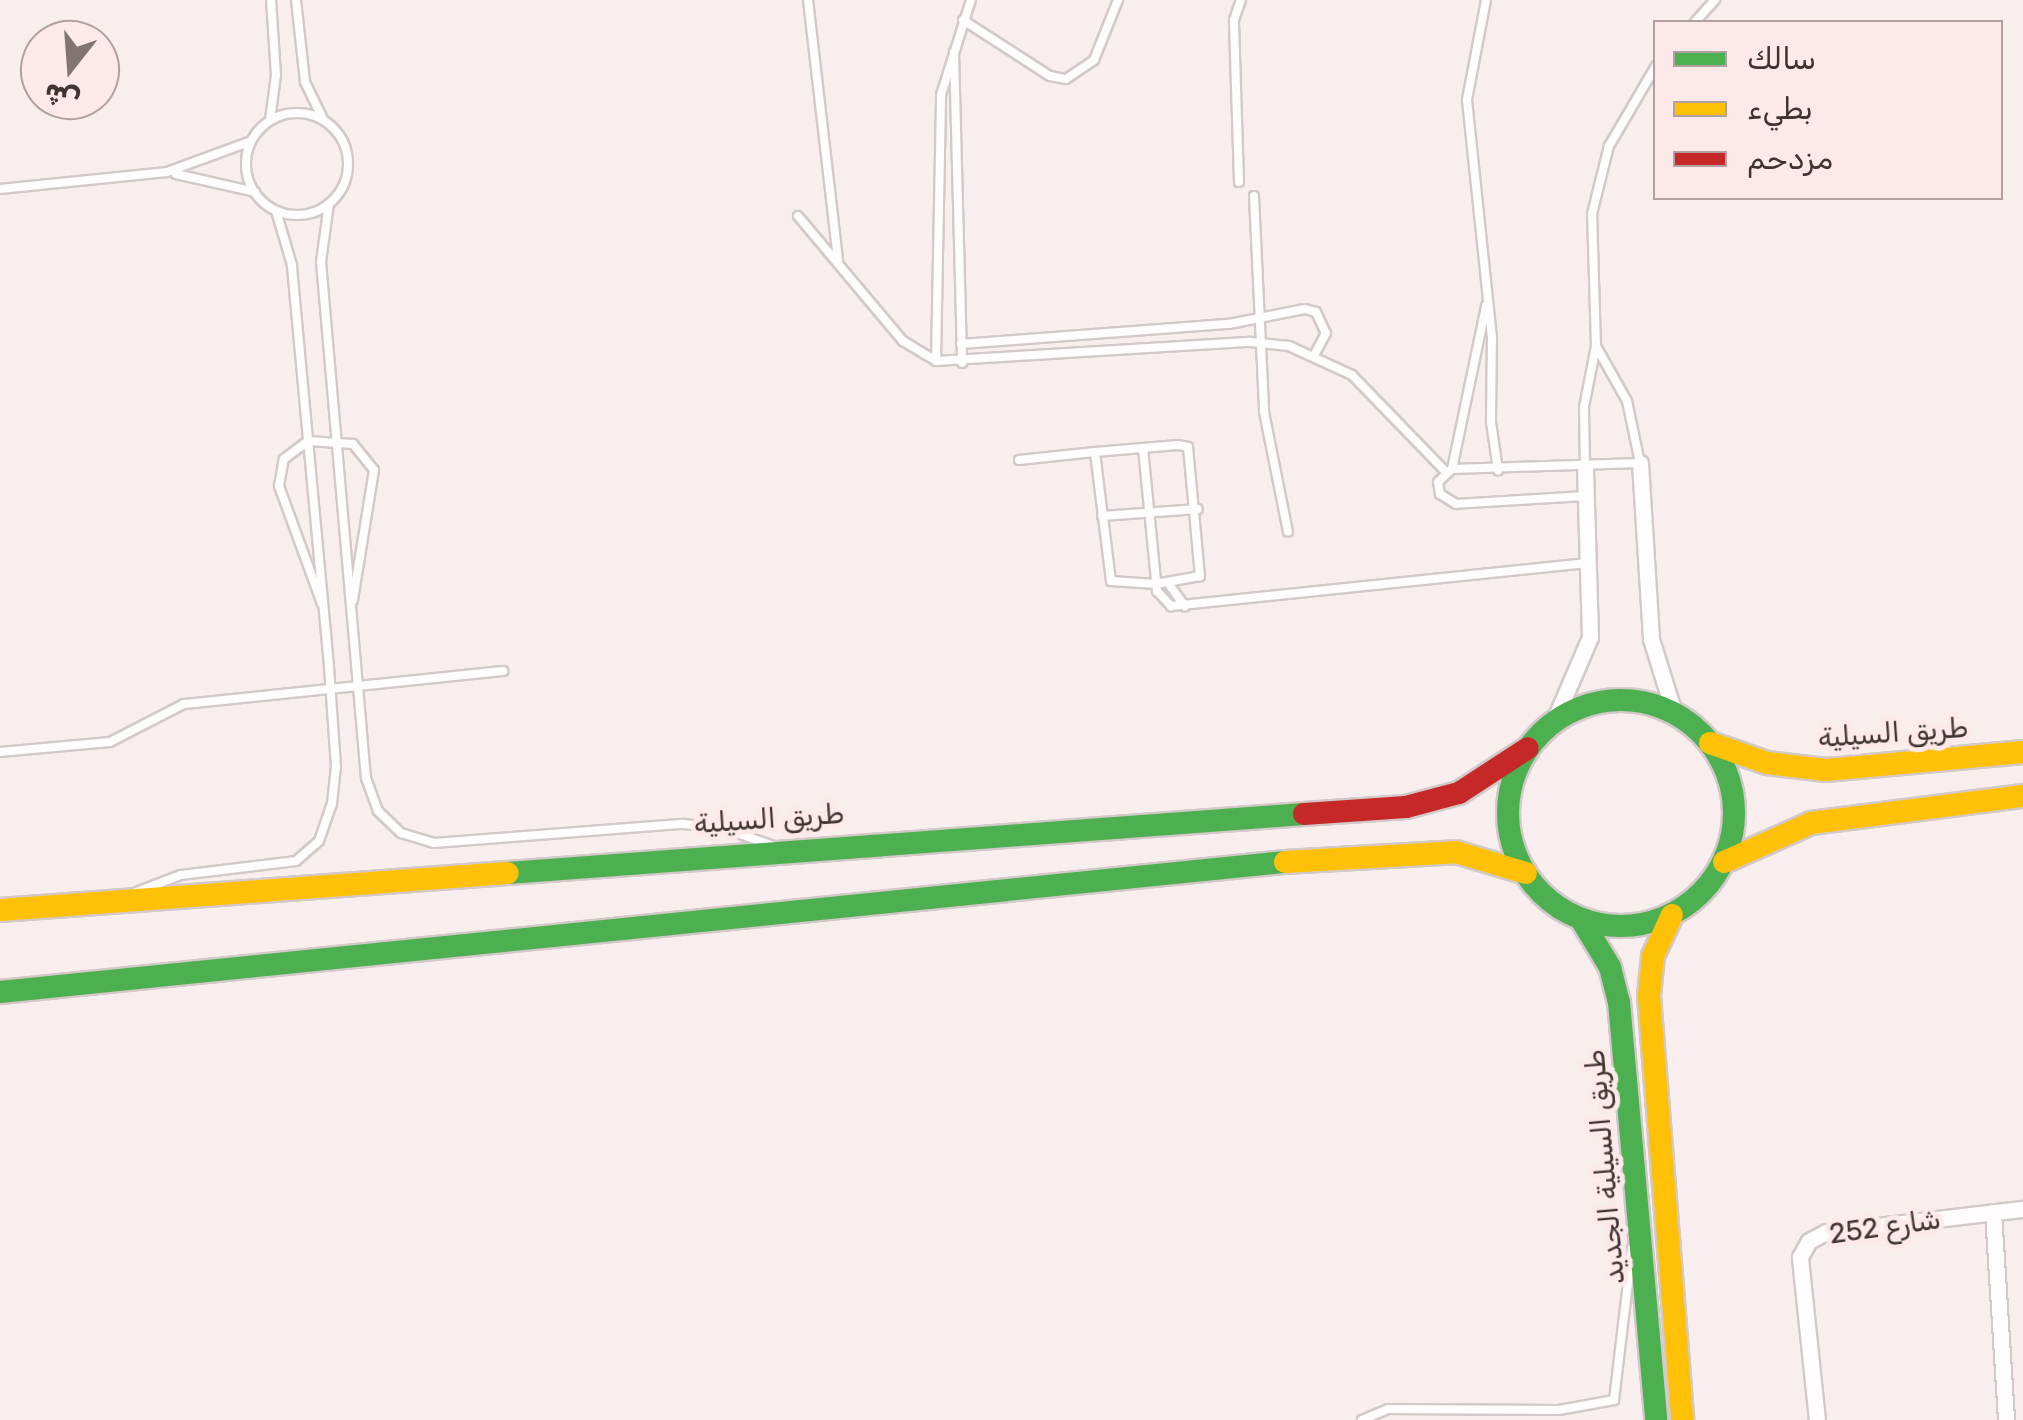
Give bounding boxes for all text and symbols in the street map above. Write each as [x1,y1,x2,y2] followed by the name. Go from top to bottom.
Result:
[20,20,120,120] north arrow
[1653,20,2003,200] legend
[1747,41,1816,77] text: سالك
[40,76,83,118] text: ش
[1747,91,1813,127] text: بطيء
[1747,141,1833,177] text: مزدحم
[1817,711,1969,755] street label: طريق السيلية
[693,797,845,841] street label: طريق السيلية
[1578,1048,1632,1286] street label: طريق السيلية الجديد
[1827,1203,1943,1251] street label: شارع 252

